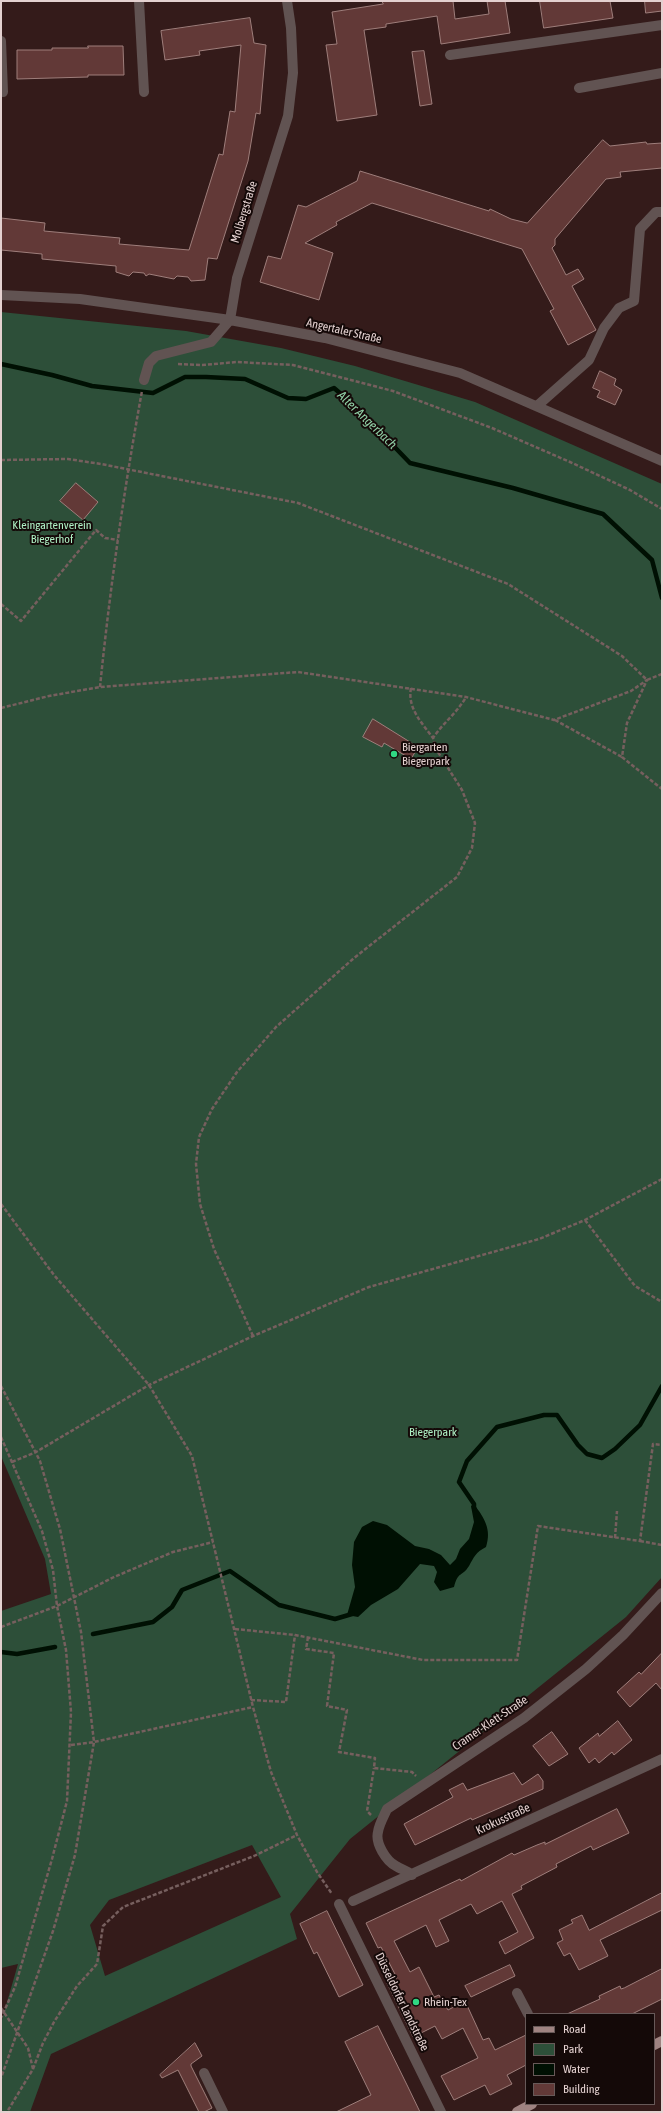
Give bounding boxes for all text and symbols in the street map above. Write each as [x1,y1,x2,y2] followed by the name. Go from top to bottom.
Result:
[228,179,260,245] street label: Molbergstraße
[305,315,383,347] street label: Angertaler Straße
[334,388,400,452] water label: Alter Angerbach
[12,518,92,546] park label: Kleingartenverein Biegerhof
[402,740,450,768] place label: Biergarten Biegerpark
[389,749,399,759] marker: Biergarten Biegerpark
[409,1425,457,1439] park label: Biegerpark
[450,1693,530,1753] street label: Cramer-Klett-Straße
[474,1800,532,1838] street label: Krokusstraße
[372,1950,432,2054] street label: Düsseldorfer Landstraße
[424,1995,467,2009] place label: Rhein-Tex
[411,1997,421,2007] marker: Rhein-Tex
[525,2013,655,2105] legend
[563,2022,586,2036] text: Road
[563,2042,583,2056] text: Park
[563,2062,589,2076] text: Water
[563,2082,600,2096] text: Building

